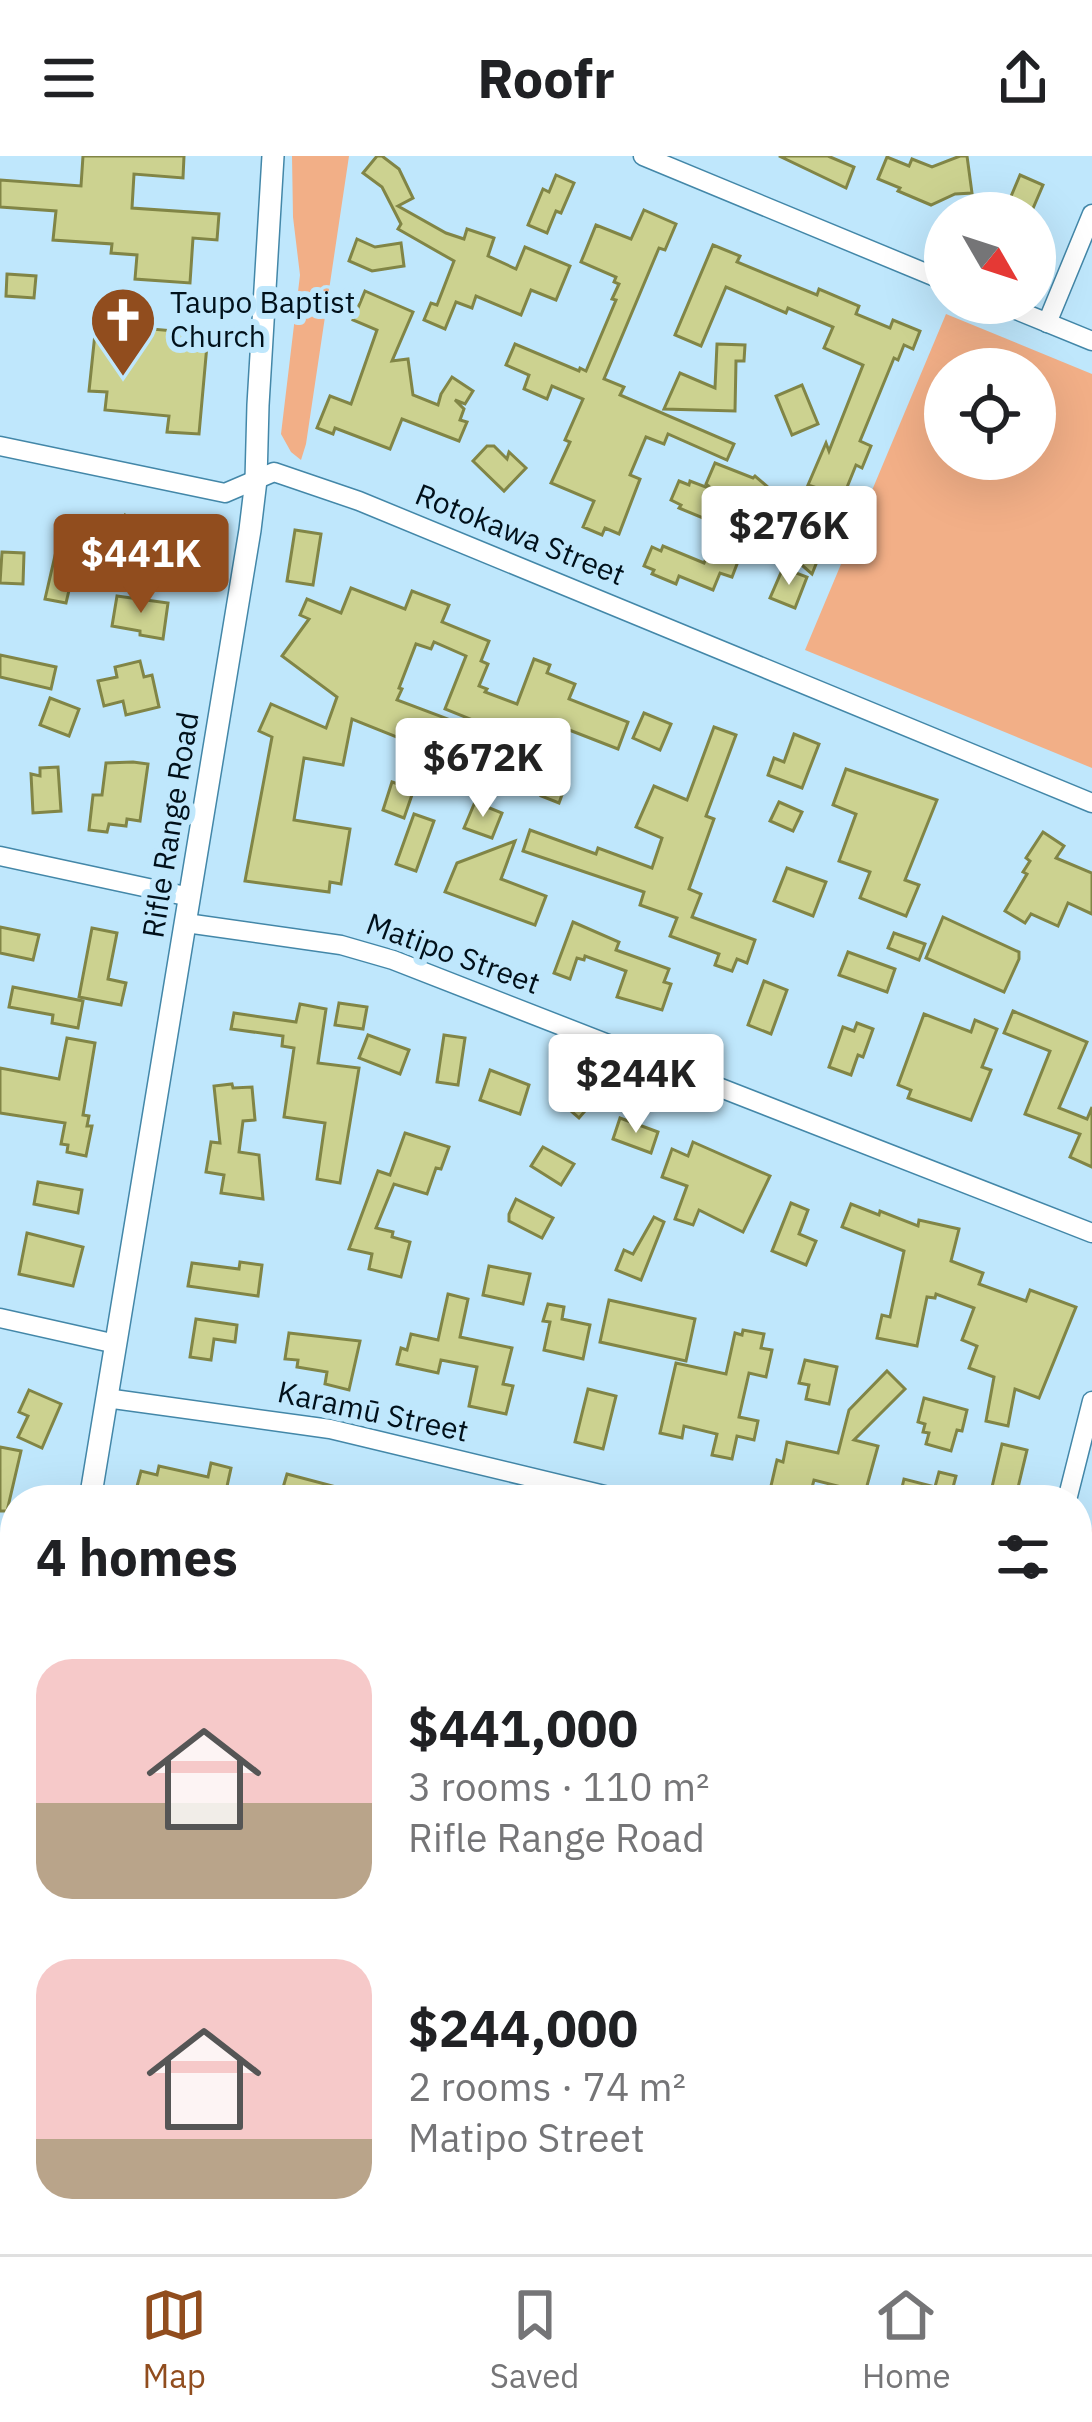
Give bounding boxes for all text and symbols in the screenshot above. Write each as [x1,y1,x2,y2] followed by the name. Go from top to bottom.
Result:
[477,43,615,113] text: Roofr
[36,45,102,111] icon: menu
[990,45,1056,111] icon: share
[924,192,1056,324] north arrow
[924,192,1056,480] map controls
[170,282,355,355] place label: Taupo Baptist Church
[88,285,158,379] church icon: Taupo Baptist Church
[924,348,1056,480] button: locate
[410,474,631,593] street label: Rotokawa Street
[705,486,873,588] pin: $276K
[729,499,849,550] text: $276K
[57,514,225,616] pin: $441K
[81,527,201,578] text: $441K
[132,709,207,941] street label: Rifle Range Road
[399,718,567,820] pin: $672K
[423,731,543,782] text: $672K
[361,903,546,1002] street label: Matipo Street
[552,1034,720,1136] pin: $244K
[576,1047,696,1098] text: $244K
[274,1371,472,1450] street label: Karamū Street
[36,1524,238,1590] text: 4 homes
[990,1524,1056,1590] icon: filters
[408,1695,638,1761] text: $441,000
[132,1707,276,1851] icon: home
[408,1761,710,1812] text: 3 rooms · 110 m²
[408,1812,705,1863] text: Rifle Range Road
[408,1995,638,2061] text: $244,000
[132,2007,276,2151] icon: home
[408,2061,686,2112] text: 2 rooms · 74 m²
[408,2112,645,2163] text: Matipo Street
[141,2282,207,2397] tab: Map
[490,2282,579,2397] tab: Saved
[862,2282,951,2397] tab: Home

